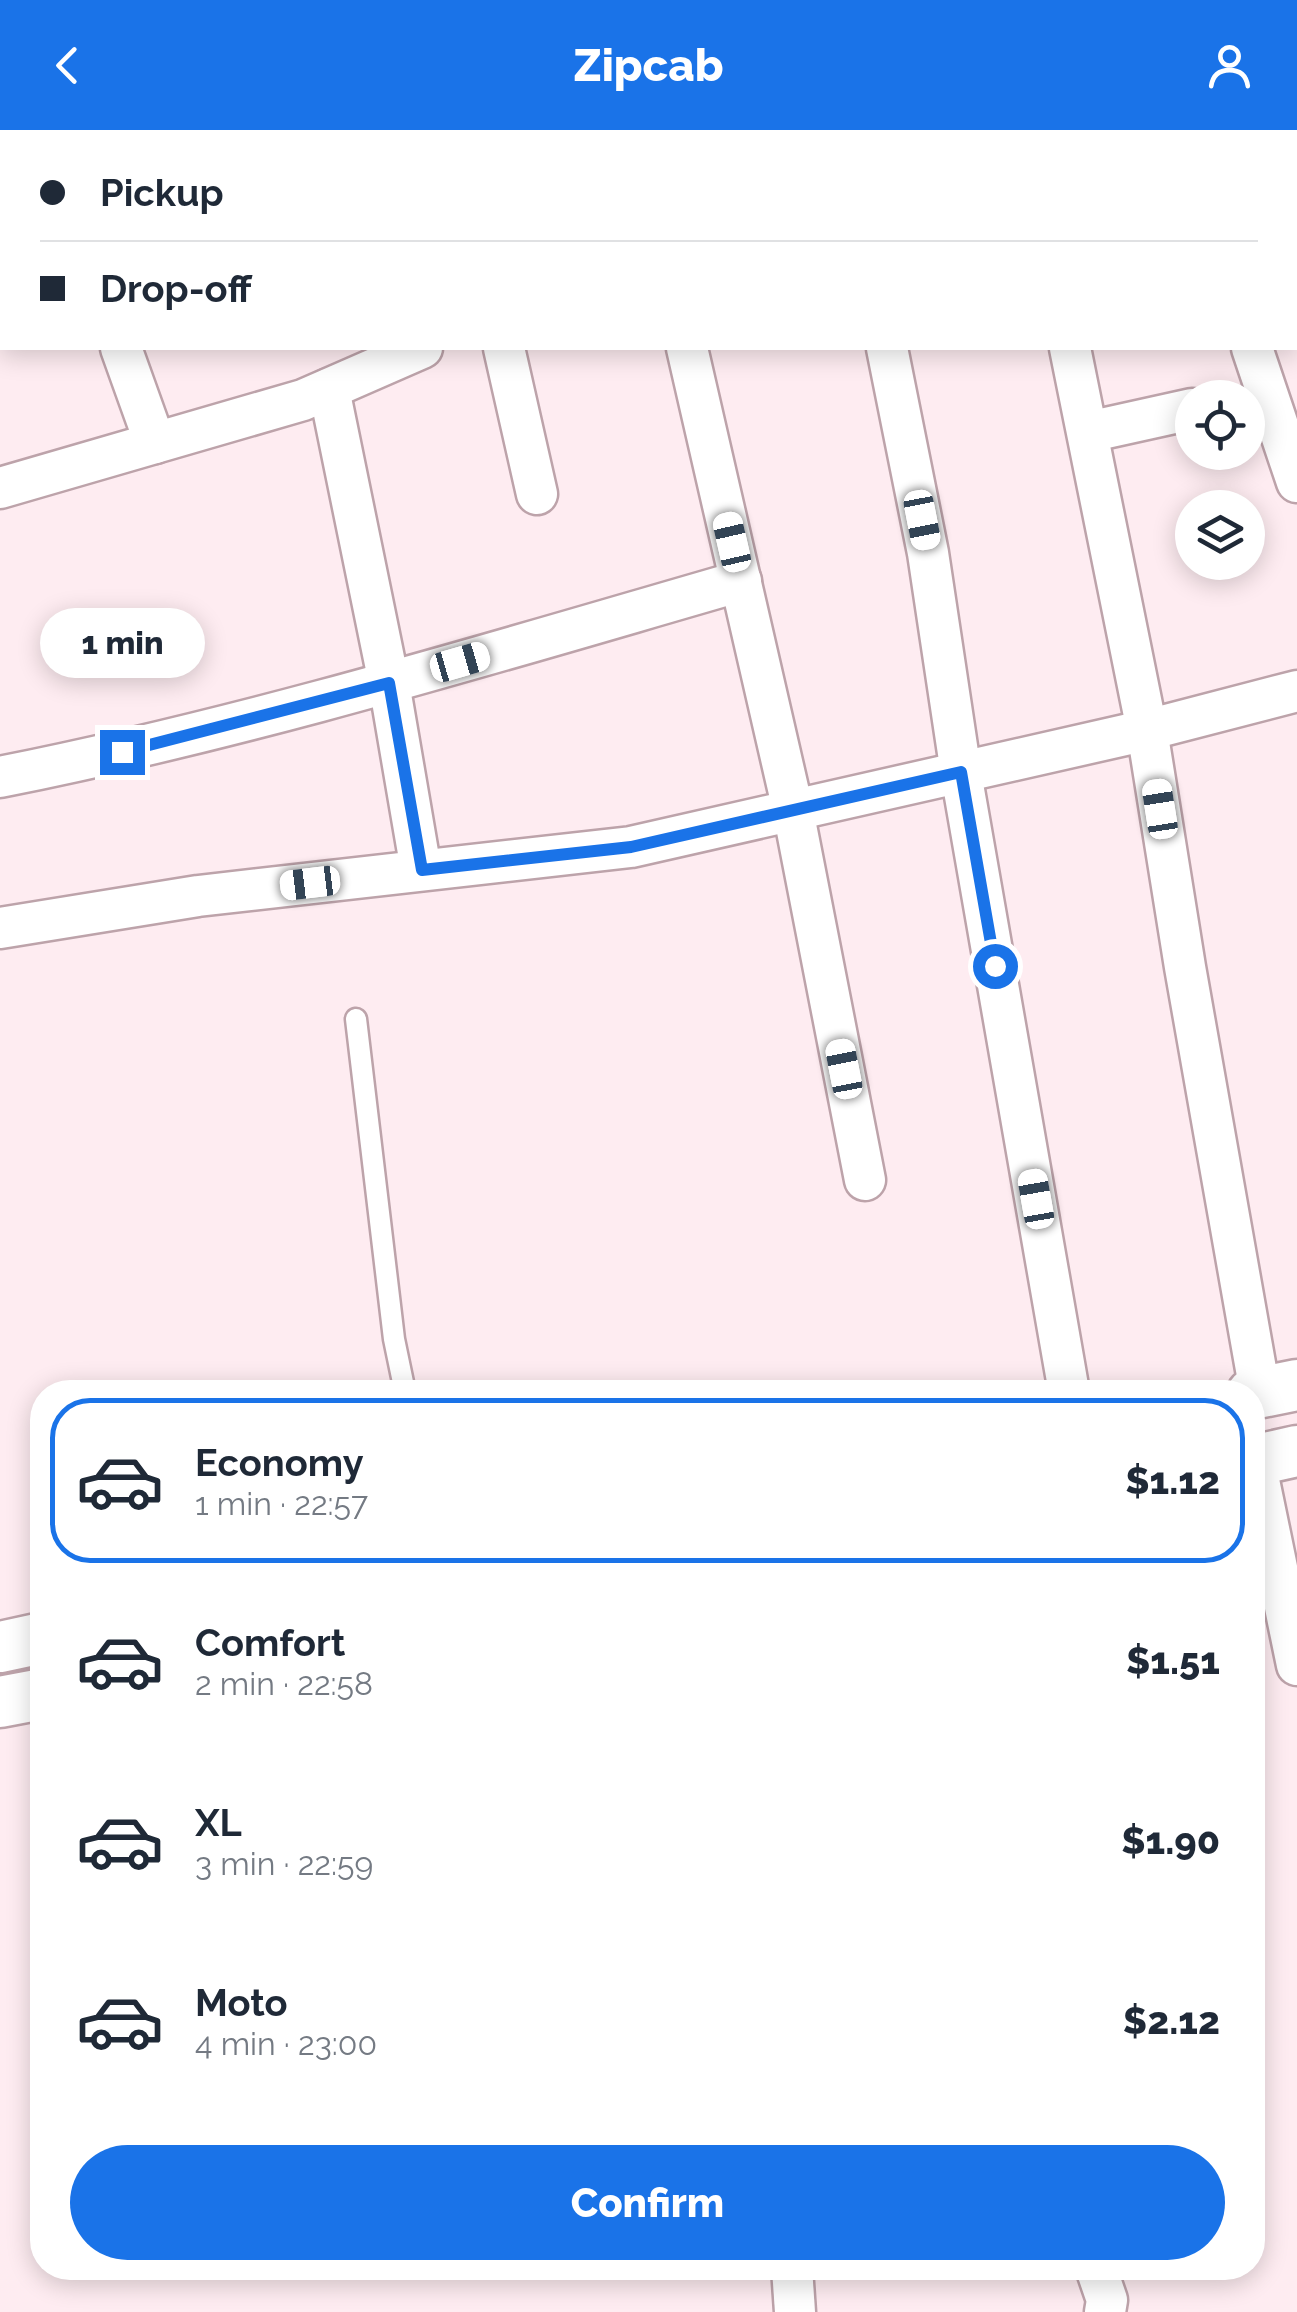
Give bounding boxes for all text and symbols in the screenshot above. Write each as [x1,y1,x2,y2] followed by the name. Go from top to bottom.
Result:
[40,38,95,93] icon: back
[1202,38,1257,93] icon: person
[574,39,723,92] text: Zipcab
[100,170,224,215] text: Pickup
[100,266,252,311] text: Drop-off
[1175,380,1265,580] map controls
[1175,380,1265,470] button: locate
[902,488,942,552] car
[1175,490,1265,580] button: layers
[711,509,753,575] car
[39,607,204,677] callout: 1 min
[81,624,164,661] text: 1 min
[427,639,493,685] car
[100,730,145,775] route end
[1140,777,1180,841] car
[278,864,342,902] car
[973,944,1018,989] route start
[824,1037,864,1101] car
[1016,1167,1056,1231] car
[75,1436,165,1526] icon: car
[195,1440,364,1485] text: Economy
[1125,1458,1220,1503] text: $1.12
[195,1485,368,1522] text: 1 min · 22:57
[75,1616,165,1706] icon: car
[195,1620,345,1665] text: Comfort
[1126,1638,1220,1683] text: $1.51
[195,1665,373,1702] text: 2 min · 22:58
[75,1796,165,1886] icon: car
[195,1800,242,1845] text: XL
[1121,1818,1220,1863] text: $1.90
[195,1845,373,1882] text: 3 min · 22:59
[75,1976,165,2066] icon: car
[195,1980,288,2025] text: Moto
[1123,1998,1220,2043] text: $2.12
[195,2025,377,2062] text: 4 min · 23:00
[70,2145,1225,2260] button: Confirm

